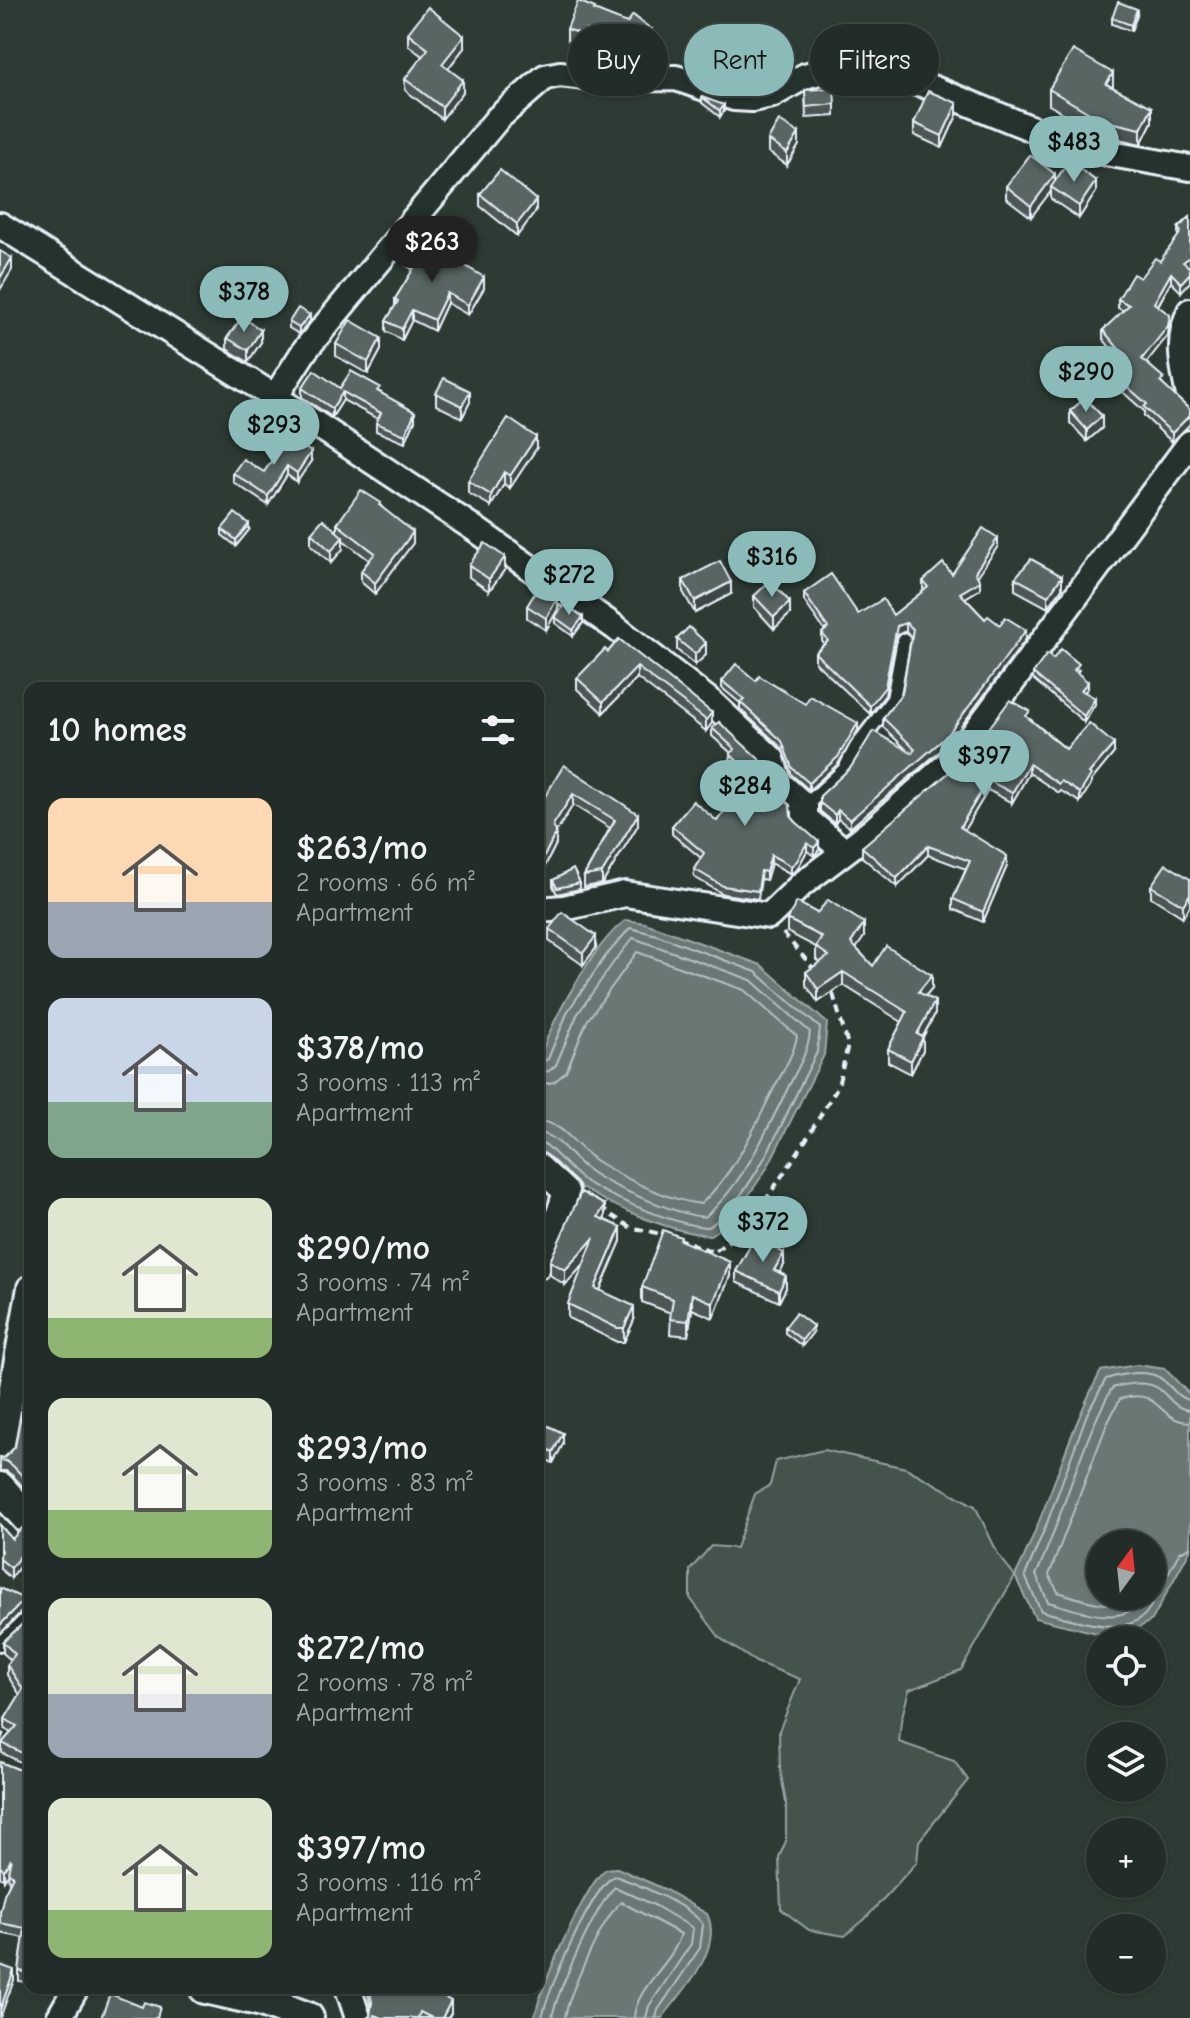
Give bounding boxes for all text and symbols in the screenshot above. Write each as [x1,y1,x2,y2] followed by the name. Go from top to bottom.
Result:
[568,24,668,96] chip: Buy
[684,24,794,96] chip: Rent
[810,24,939,96] chip: Filters
[1027,116,1121,184] pin: $483
[1047,127,1101,157] text: $483
[385,216,479,284] pin: $263
[404,227,460,257] text: $263
[197,266,291,334] pin: $378
[218,277,270,307] text: $378
[1039,346,1133,414] pin: $290
[1057,357,1115,387] text: $290
[227,399,321,467] pin: $293
[246,410,302,440] text: $293
[725,531,819,599] pin: $316
[746,542,798,572] text: $316
[522,549,616,617] pin: $272
[543,560,596,590] text: $272
[476,708,520,752] icon: filters
[48,710,187,750] text: 10 homes
[937,730,1031,798] pin: $397
[957,741,1011,771] text: $397
[698,760,792,828] pin: $284
[718,771,772,801] text: $284
[296,828,427,868] text: $263/mo
[112,830,208,926] icon: home
[296,868,475,898] text: 2 rooms · 66 m²
[296,898,412,928] text: Apartment
[296,1028,424,1068] text: $378/mo
[112,1030,208,1126] icon: home
[296,1068,480,1098] text: 3 rooms · 113 m²
[296,1098,412,1128] text: Apartment
[716,1196,810,1264] pin: $372
[736,1207,790,1237] text: $372
[296,1228,430,1268] text: $290/mo
[112,1230,208,1326] icon: home
[296,1268,469,1298] text: 3 rooms · 74 m²
[296,1298,412,1328] text: Apartment
[296,1428,427,1468] text: $293/mo
[112,1430,208,1526] icon: home
[296,1468,473,1498] text: 3 rooms · 83 m²
[296,1498,412,1528] text: Apartment
[1086,1530,1166,1610] north arrow
[1086,1530,1166,1994] map controls
[1086,1626,1166,1706] button: locate
[296,1628,425,1668] text: $272/mo
[112,1630,208,1726] icon: home
[296,1668,472,1698] text: 2 rooms · 78 m²
[296,1698,412,1728] text: Apartment
[1086,1722,1166,1802] button: layers
[1086,1818,1166,1898] button: +
[296,1828,426,1868] text: $397/mo
[112,1830,208,1926] icon: home
[296,1868,481,1898] text: 3 rooms · 116 m²
[296,1898,412,1928] text: Apartment
[1086,1914,1166,1994] button: −

